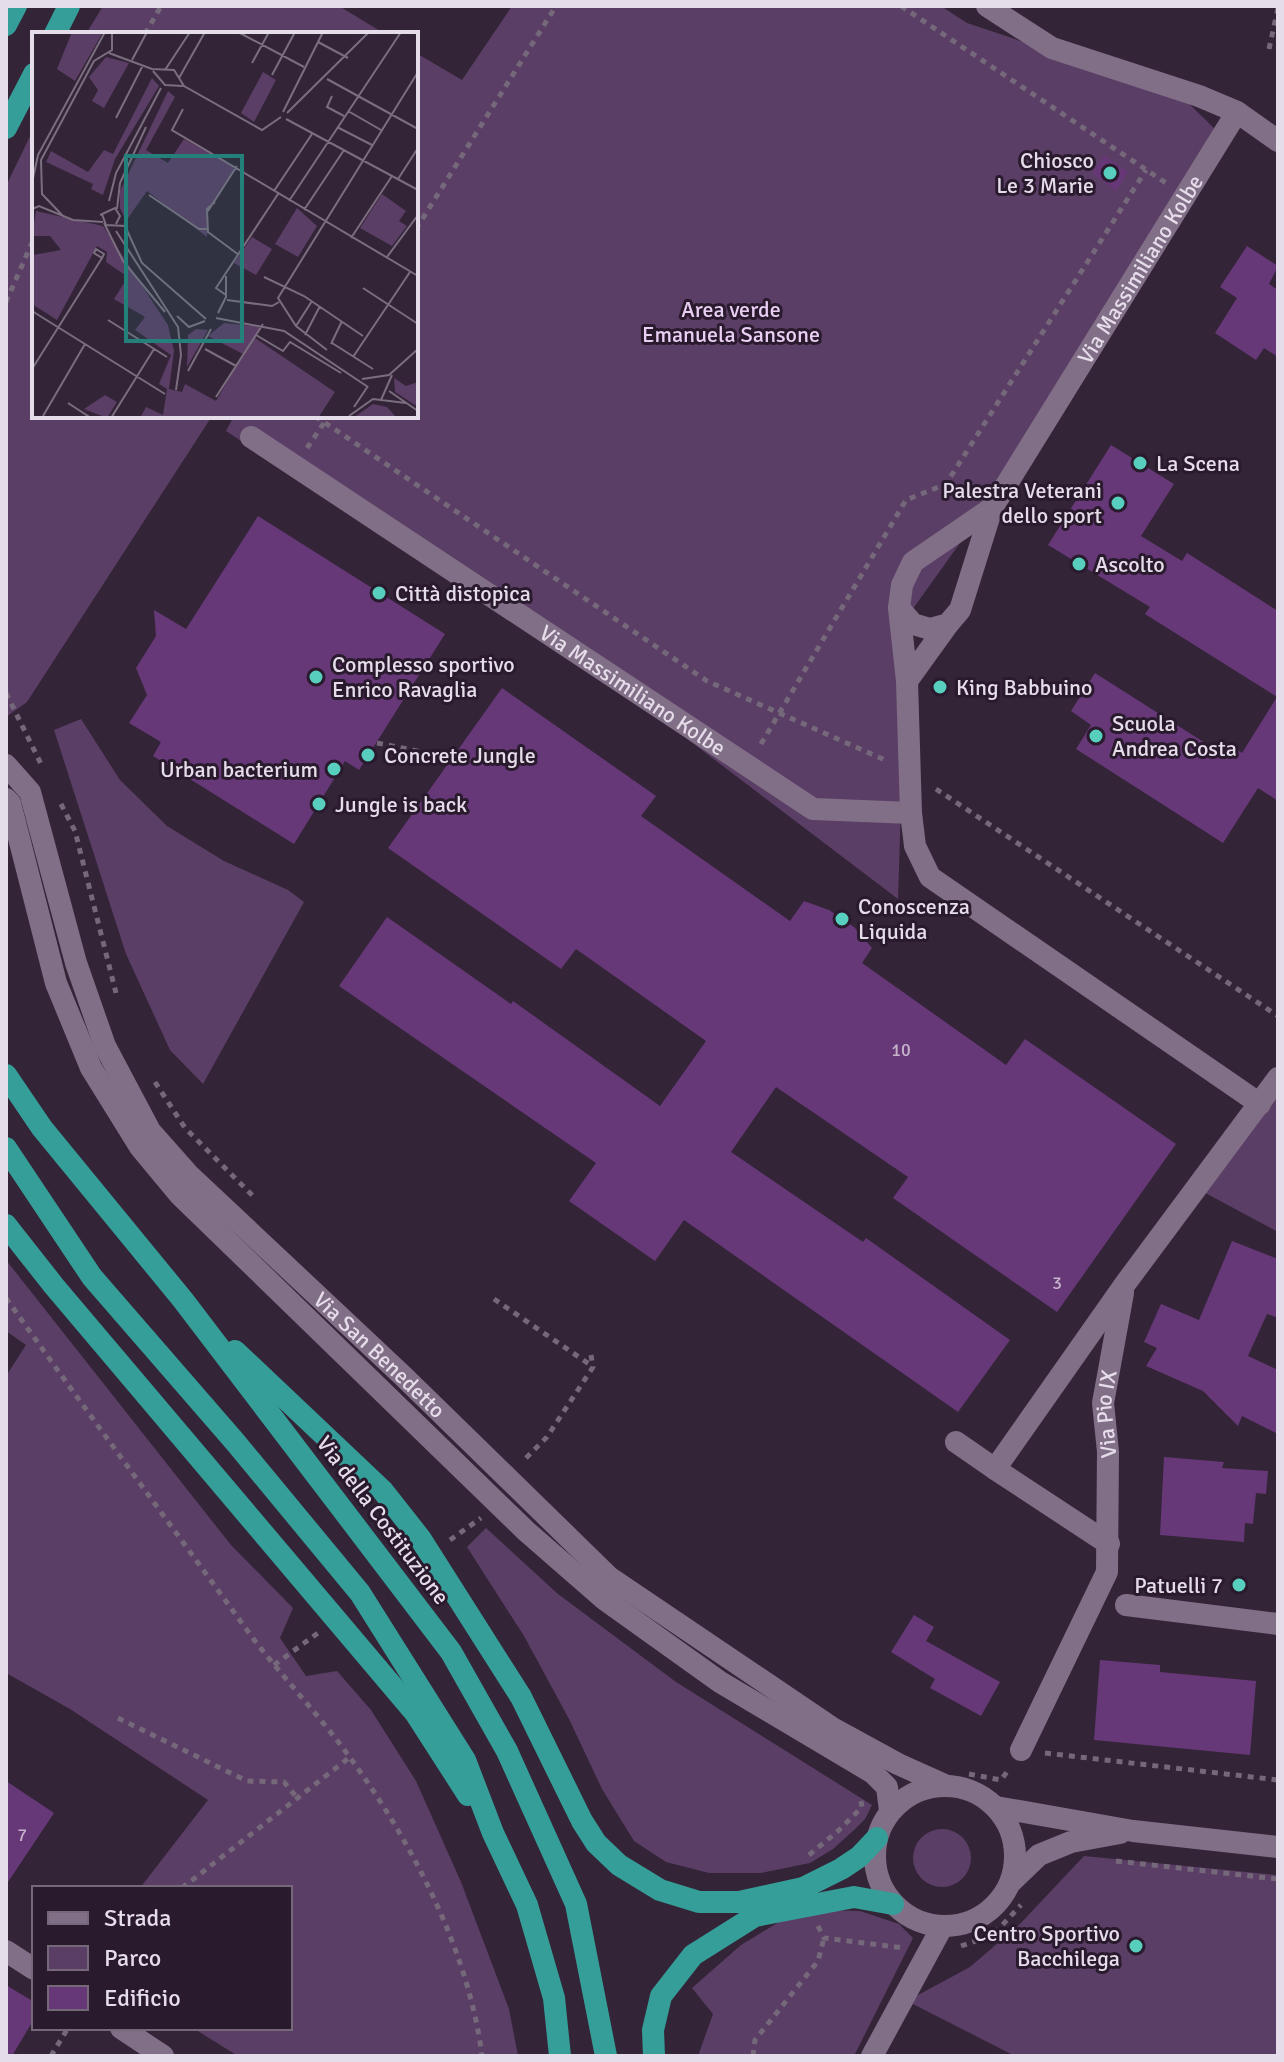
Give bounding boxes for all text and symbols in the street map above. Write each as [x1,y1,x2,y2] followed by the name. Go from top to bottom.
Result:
[32,32,418,418] inset map
[996,147,1094,199] place label: Chiosco Le 3 Marie
[1101,164,1119,182] marker: Chiosco Le 3 Marie
[1071,169,1209,369] street label: Via Massimiliano Kolbe
[642,296,820,348] park label: Area verde Emanuela Sansone
[1156,450,1240,477] place label: La Scena
[1131,454,1149,472] marker: La Scena
[942,477,1102,529] place label: Palestra Veterani dello sport
[1109,494,1127,512] marker: Palestra Veterani dello sport
[1095,551,1165,578] place label: Ascolto
[1070,555,1088,573] marker: Ascolto
[395,580,531,607] place label: Città distopica
[370,584,388,602] marker: Città distopica
[535,619,731,761] street label: Via Massimiliano Kolbe
[332,651,515,703] place label: Complesso sportivo Enrico Ravaglia
[307,668,325,686] marker: Complesso sportivo Enrico Ravaglia
[956,674,1093,701] place label: King Babbuino
[931,678,949,696] marker: King Babbuino
[1112,710,1237,762] place label: Scuola Andrea Costa
[1087,727,1105,745] marker: Scuola Andrea Costa
[384,742,536,769] place label: Concrete Jungle
[359,746,377,764] marker: Concrete Jungle
[160,756,318,783] place label: Urban bacterium
[325,760,343,778] marker: Urban bacterium
[335,791,467,818] place label: Jungle is back
[310,795,328,813] marker: Jungle is back
[858,893,970,945] place label: Conoscenza Liquida
[833,910,851,928] marker: Conoscenza Liquida
[891,1039,911,1061] house number: 10
[1052,1272,1062,1294] house number: 3
[308,1286,451,1423] street label: Via San Benedetto
[1089,1368,1122,1459] street label: Via Pio IX
[311,1430,455,1610] street label: Via della Costituzione
[1134,1572,1223,1599] place label: Patuelli 7
[1230,1576,1248,1594] marker: Patuelli 7
[17,1824,27,1846] house number: 7
[32,1886,292,2030] legend
[104,1903,171,1933] text: Strada
[974,1920,1120,1972] place label: Centro Sportivo Bacchilega
[1127,1937,1145,1955] marker: Centro Sportivo Bacchilega
[104,1943,161,1973] text: Parco
[104,1983,181,2013] text: Edificio

